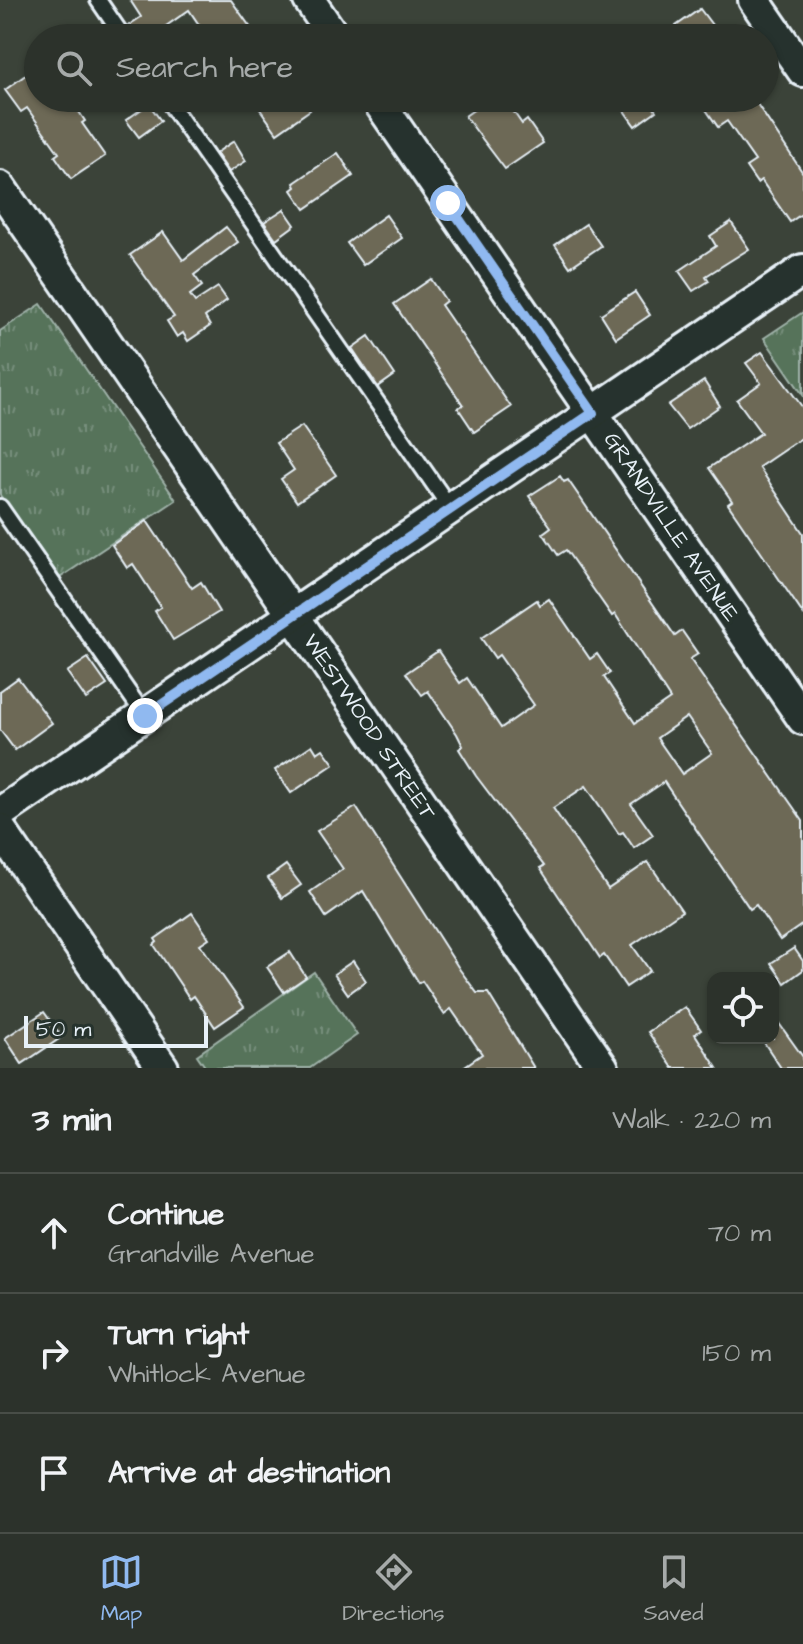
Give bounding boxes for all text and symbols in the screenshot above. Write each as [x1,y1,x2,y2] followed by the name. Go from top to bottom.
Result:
[24,24,779,112] search box
[52,46,96,90] icon: search
[116,47,293,89] text: Search here
[430,185,466,221] route start
[596,426,746,628] street label: GRANDVILLE AVENUE
[295,628,443,826] street label: WESTWOOD STREET
[127,698,163,734] route end
[707,972,779,1044] map controls
[707,972,779,1044] button: locate
[24,1012,208,1048] scale bar
[36,1014,91,1045] text: 50 m
[32,1096,112,1144] text: 3 min
[612,1102,771,1138] text: Walk · 220 m
[108,1194,224,1236] text: Continue
[32,1211,76,1255] icon: ahead
[708,1215,771,1251] text: 70 m
[108,1236,314,1272] text: Grandville Avenue
[108,1314,249,1356] text: Turn right
[32,1331,76,1375] icon: right
[702,1335,771,1371] text: 150 m
[108,1356,306,1392] text: Whitlock Avenue
[32,1451,76,1495] icon: arrive
[108,1452,390,1494] text: Arrive at destination
[99,1550,143,1629] tab: Map
[342,1550,445,1629] tab: Directions
[644,1550,704,1629] tab: Saved

